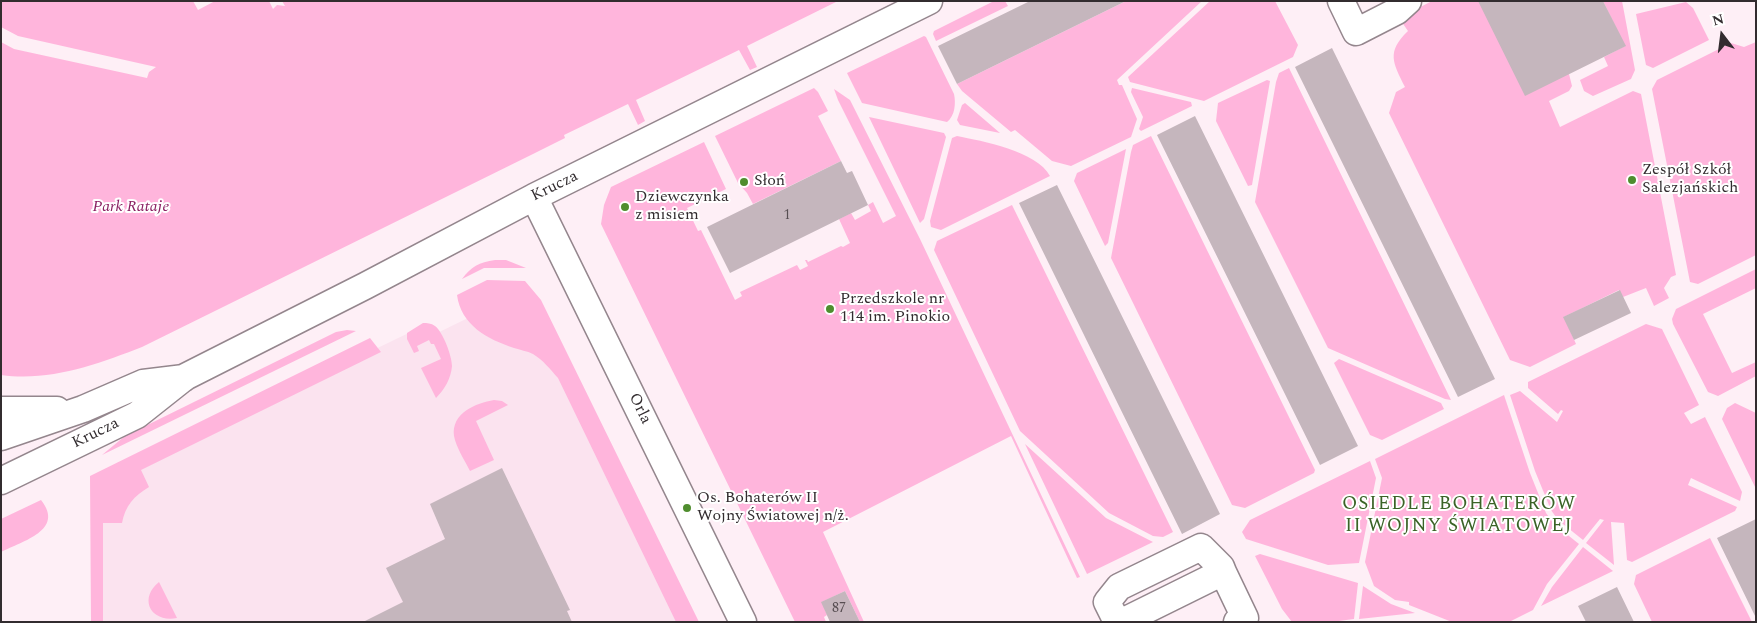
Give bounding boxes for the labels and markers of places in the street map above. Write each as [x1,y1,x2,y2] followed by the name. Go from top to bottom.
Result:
[1642,161,1738,199] place label: Zespół Szkół Salezjańskich
[754,172,785,192] place label: Słoń
[1626,174,1638,186] marker: Zespół Szkół Salezjańskich
[738,176,750,188] marker: Słoń
[635,188,729,226] place label: Dziewczynka z misiem
[619,201,631,213] marker: Dziewczynka z misiem
[840,290,950,328] place label: Przedszkole nr 114 im. Pinokio
[824,303,836,315] marker: Przedszkole nr 114 im. Pinokio
[697,489,849,527] place label: Os. Bohaterów II Wojny Światowej n/ż.
[681,502,693,514] marker: Os. Bohaterów II Wojny Światowej n/ż.

